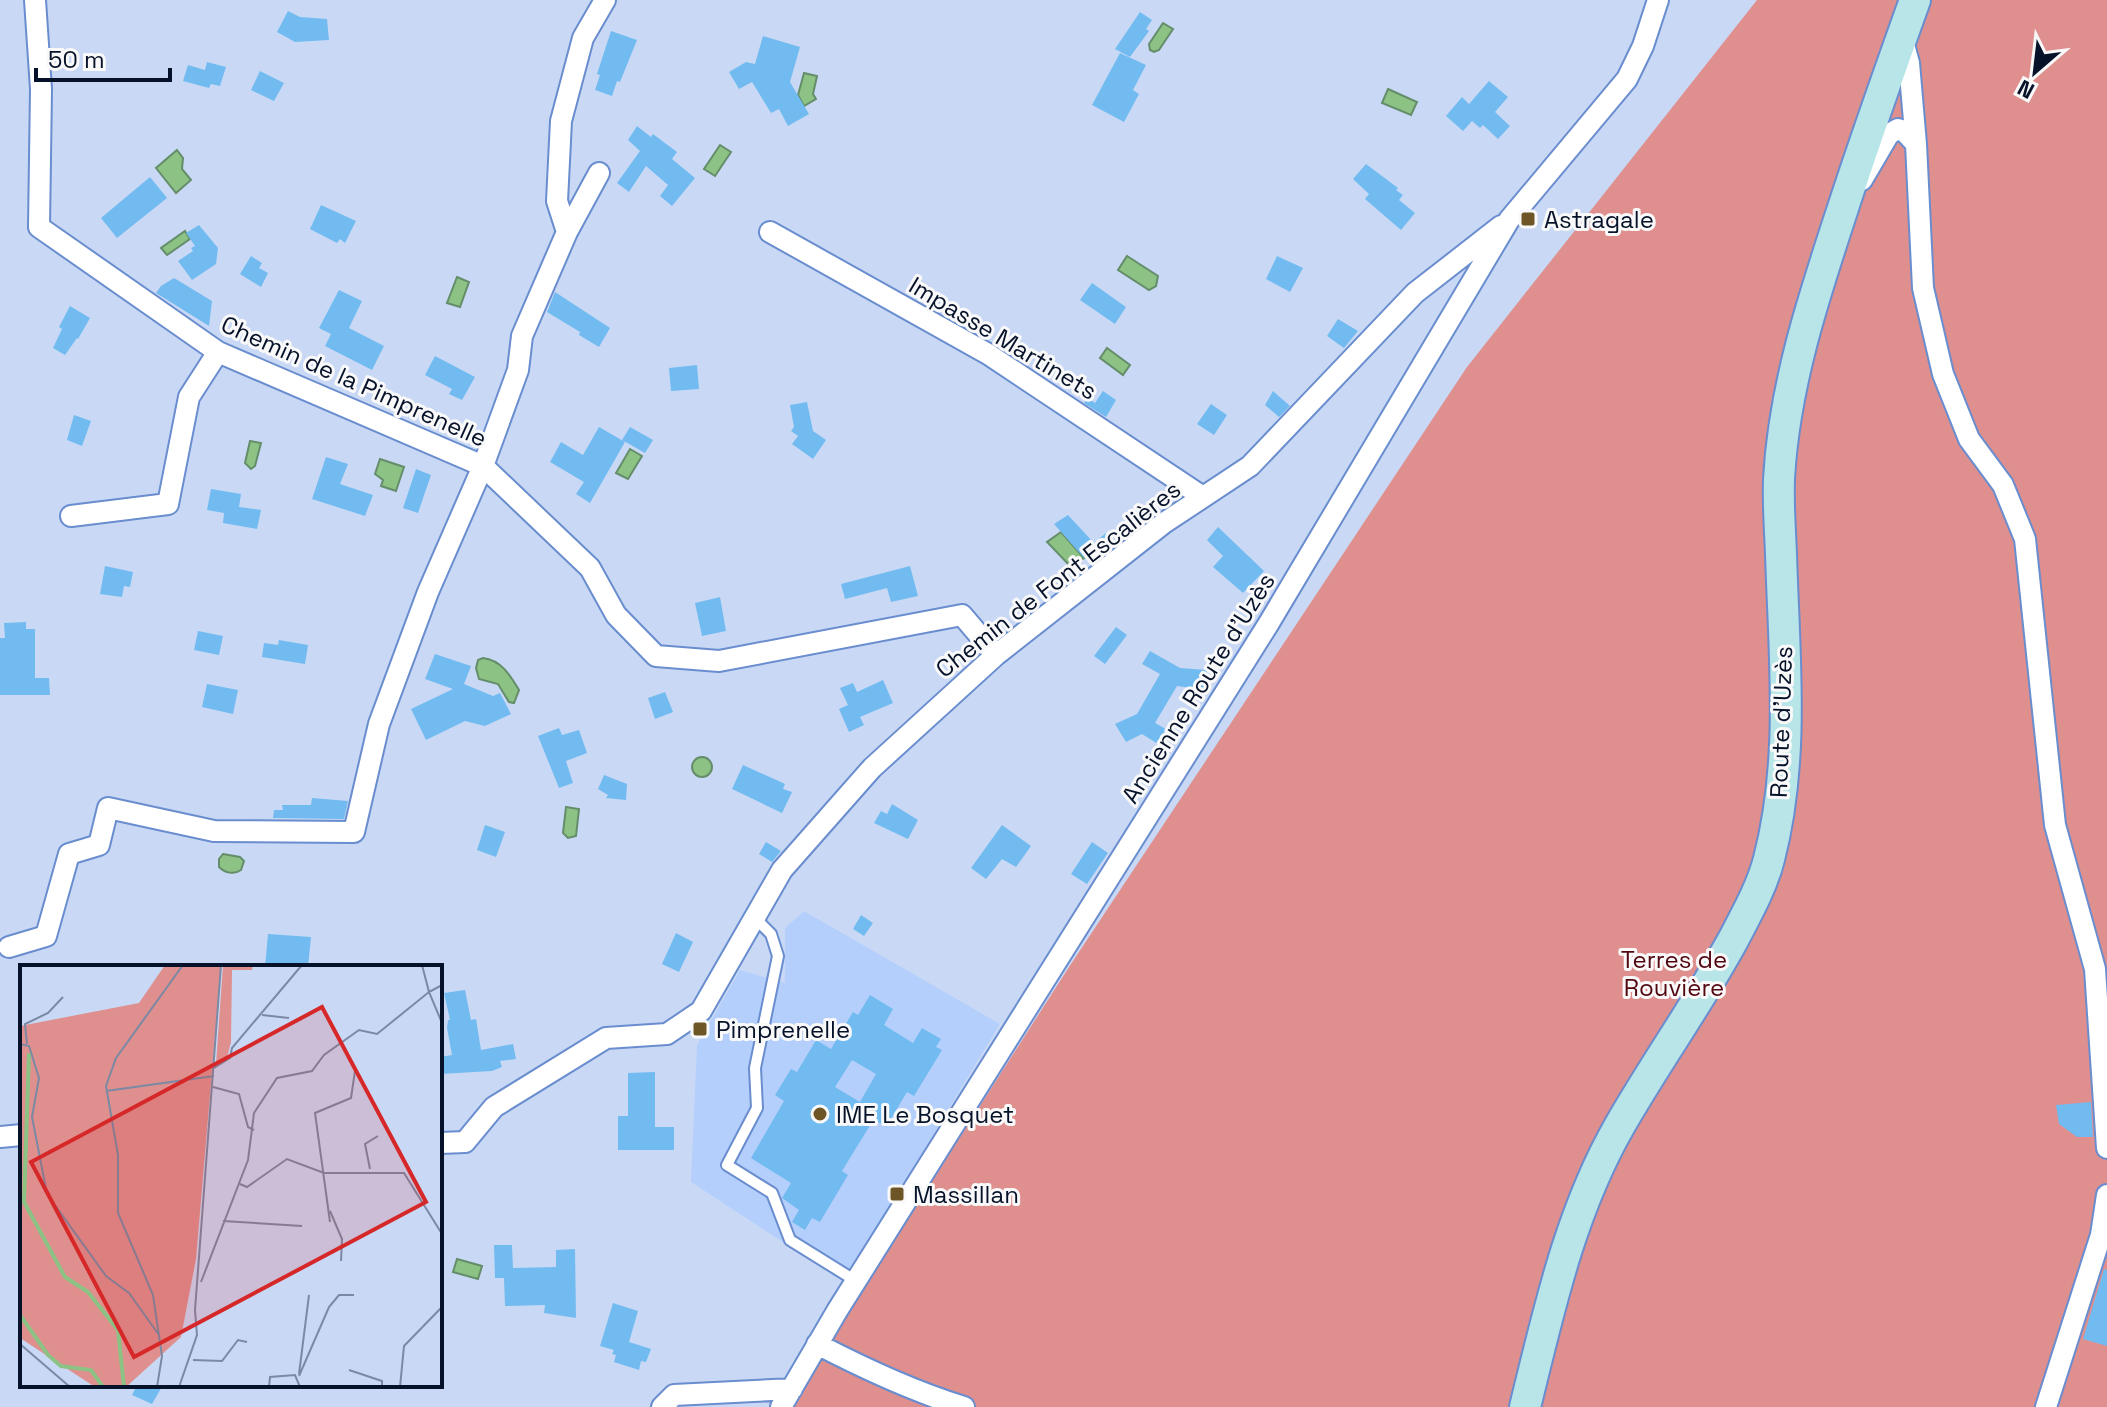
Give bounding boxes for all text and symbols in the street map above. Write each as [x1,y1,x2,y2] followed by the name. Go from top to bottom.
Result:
[36,32,170,82] scale bar
[1995,32,2075,112] north arrow
[48,44,105,75] text: 50 m
[2013,74,2039,105] text: N
[1544,204,1654,235] place label: Astragale
[1519,210,1537,228] marker: Astragale
[903,270,1103,406] street label: Impasse Martinets
[216,308,492,454] street label: Chemin de la Pimprenelle
[929,474,1187,684] street label: Chemin de Font Escalières
[1114,567,1282,809] street label: Ancienne Route d'Uzès
[1763,645,1799,799] street label: Route d'Uzès
[1621,944,1727,1003] park label: Terres de Rouvière
[20,965,442,1387] inset map
[716,1014,850,1045] place label: Pimprenelle
[691,1020,709,1038] marker: Pimprenelle
[836,1099,1014,1130] place label: IME Le Bosquet
[811,1105,829,1123] marker: IME Le Bosquet
[913,1179,1019,1210] place label: Massillan
[888,1185,906,1203] marker: Massillan

